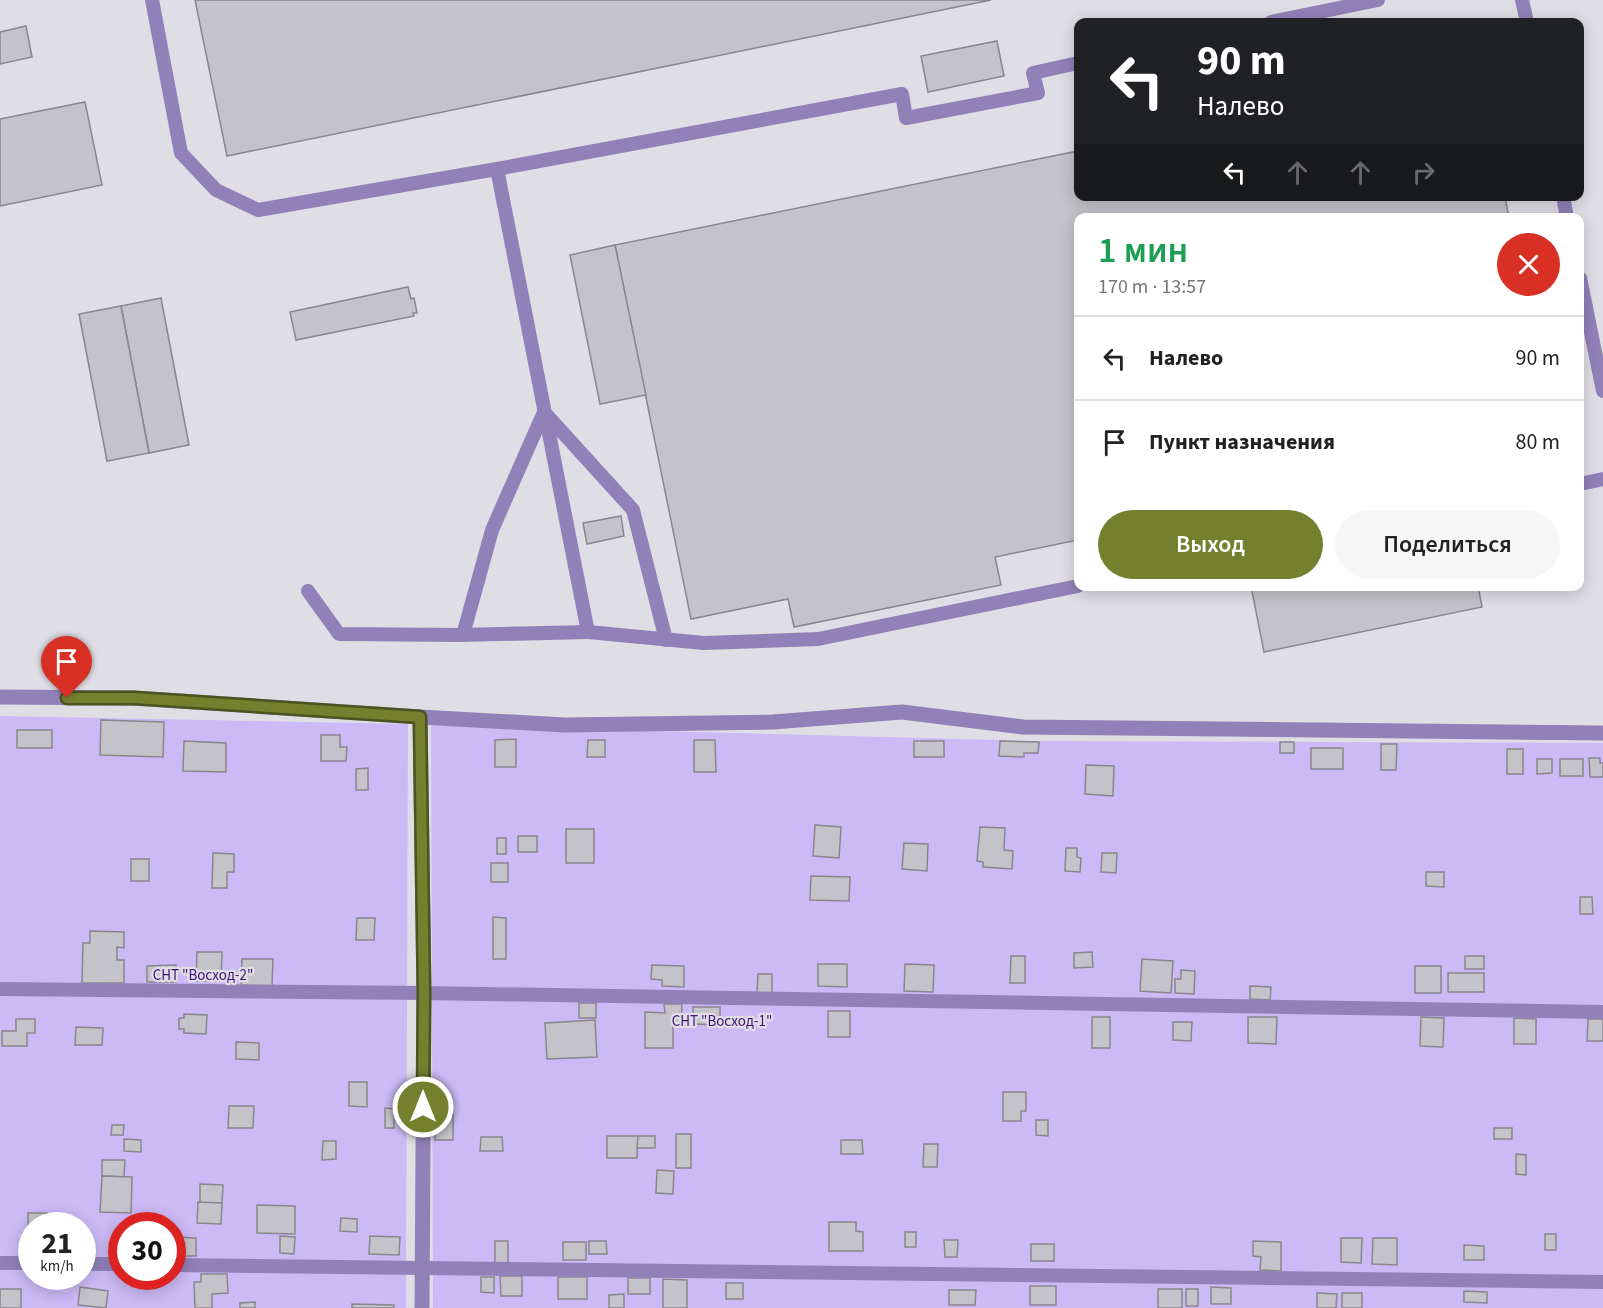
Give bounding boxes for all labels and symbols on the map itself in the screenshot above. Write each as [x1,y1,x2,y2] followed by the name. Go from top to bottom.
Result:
[41,636,92,698] pin
[153,965,253,986] park label: СНТ "Восход-2"
[672,1011,772,1032] park label: СНТ "Восход-1"
[391,1075,455,1139] position arrow
[108,1212,186,1290] speed limit sign: 30

